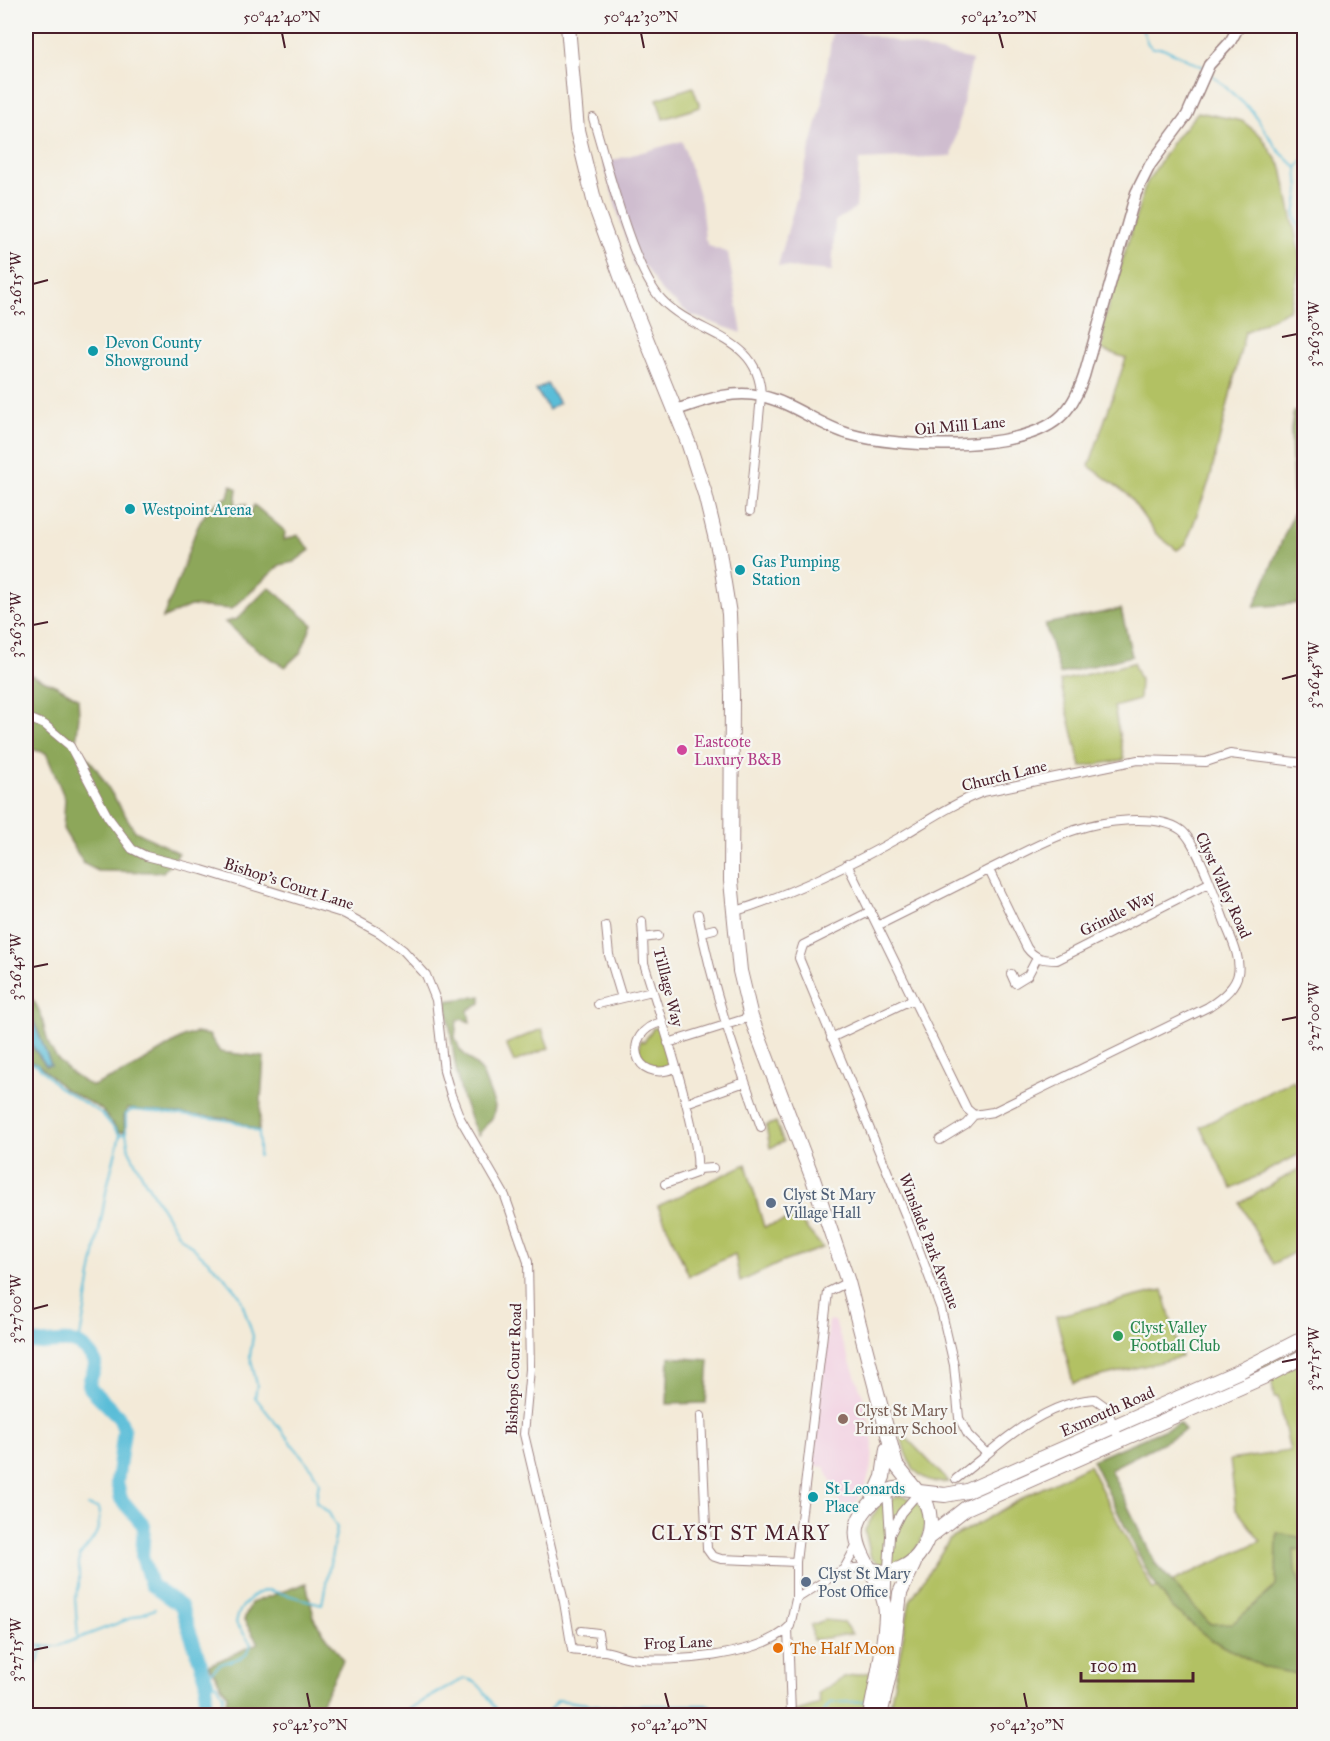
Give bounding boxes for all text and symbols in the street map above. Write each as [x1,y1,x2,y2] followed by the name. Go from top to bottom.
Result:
[243,8,321,26] text: 50°42'40"N
[603,8,679,26] text: 50°42'30"N
[961,8,1038,26] text: 50°42'20"N
[7,251,25,316] text: 3°26'15"W
[1305,300,1323,367] text: 3°26'30"W
[105,333,202,371] place label: Devon County Showground
[86,344,100,358] marker: Devon County Showground
[914,412,1007,439] street label: Oil Mill Lane
[142,500,252,519] place label: Westpoint Arena
[123,502,137,516] marker: Westpoint Arena
[752,552,840,589] place label: Gas Pumping Station
[733,563,747,577] marker: Gas Pumping Station
[7,591,25,658] text: 3°26'30"W
[1305,641,1323,708] text: 3°26'45"W
[694,732,782,769] place label: Eastcote Luxury B&B
[675,743,689,757] marker: Eastcote Luxury B&B
[960,756,1049,795] street label: Church Lane
[1192,829,1255,941] street label: Clyst Valley Road
[221,853,357,914] street label: Bishop's Court Lane
[1077,886,1158,940] street label: Grindle Way
[7,933,25,1000] text: 3°26'45"W
[649,945,688,1030] street label: Tilllage Way
[1305,982,1323,1051] text: 3°27'00"W
[895,1171,964,1312] street label: Winslade Park Avenue
[782,1185,876,1223] place label: Clyst St Mary Village Hall
[764,1196,778,1210] marker: Clyst St Mary Village Hall
[7,1274,25,1343] text: 3°27'00"W
[502,1303,525,1435] street label: Bishops Court Road
[1130,1318,1220,1355] place label: Clyst Valley Football Club
[1305,1326,1323,1391] text: 3°27'15"W
[1111,1329,1125,1343] marker: Clyst Valley Football Club
[1057,1382,1157,1441] street label: Exmouth Road
[855,1401,958,1438] place label: Clyst St Mary Primary School
[836,1412,850,1426] marker: Clyst St Mary Primary School
[825,1479,905,1516] place label: St Leonards Place
[806,1490,820,1504] marker: St Leonards Place
[651,1521,831,1545] district label: CLYST ST MARY
[818,1564,911,1601] place label: Clyst St Mary Post Office
[799,1575,813,1589] marker: Clyst St Mary Post Office
[7,1617,25,1682] text: 3°27'15"W
[643,1632,713,1654] street label: Frog Lane
[790,1639,895,1658] place label: The Half Moon
[771,1641,785,1655] marker: The Half Moon
[1081,1645,1194,1683] scale bar
[1090,1655,1137,1677] text: 100 m
[272,1716,348,1734] text: 50°42'50"N
[630,1716,708,1734] text: 50°42'40"N
[989,1716,1065,1734] text: 50°42'30"N

